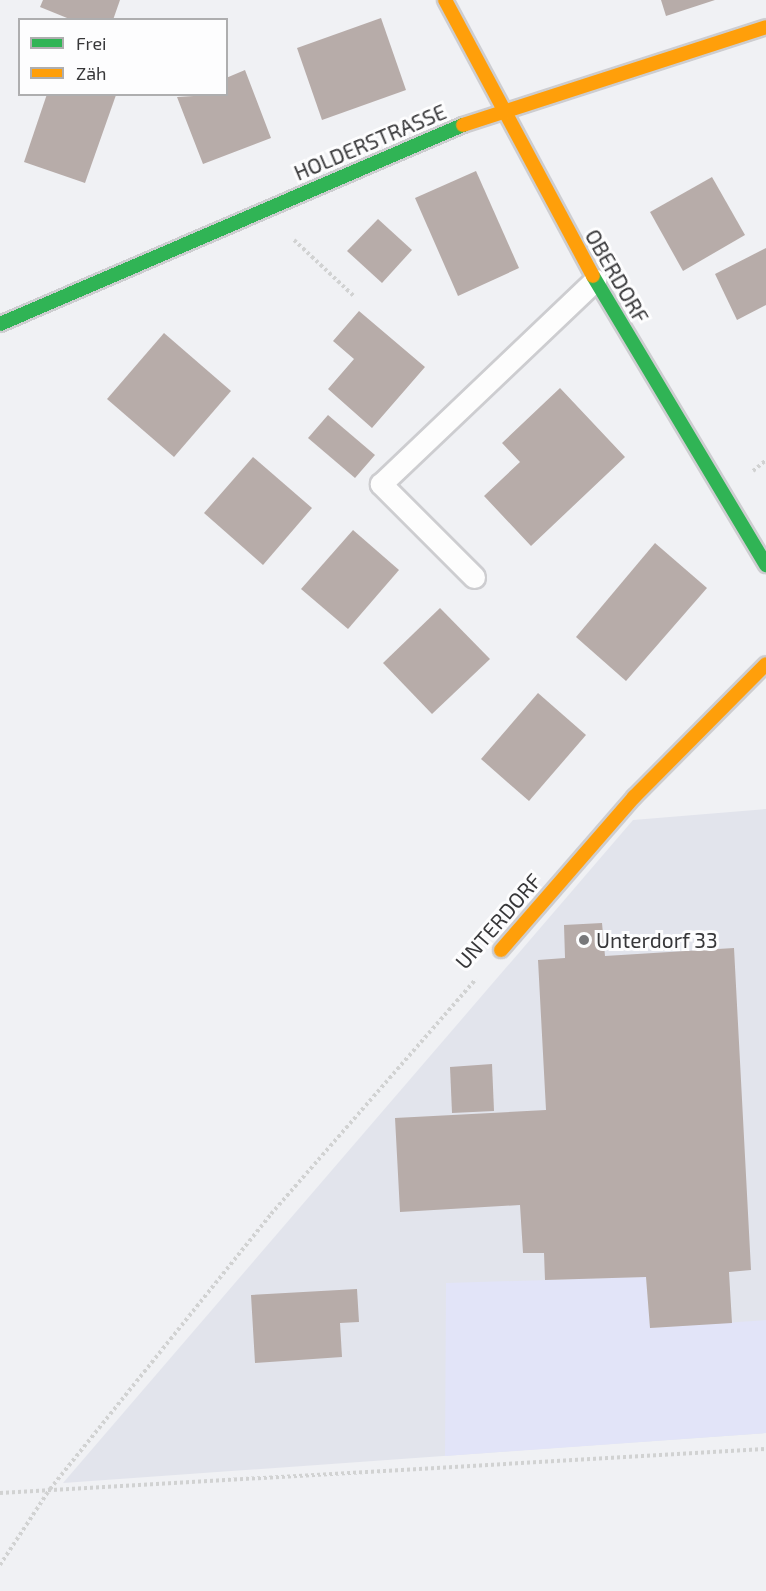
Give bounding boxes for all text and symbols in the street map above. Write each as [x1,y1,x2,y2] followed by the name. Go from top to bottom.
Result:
[18,18,228,96] legend
[76,32,107,54] text: Frei
[76,62,107,84] text: Zäh
[290,99,450,185] street label: HOLDERSTRASSE
[580,225,654,327] street label: OBERDORF
[450,868,546,974] street label: UNTERDORF
[596,927,718,953] place label: Unterdorf 33
[577,933,591,947] marker: Unterdorf 33

